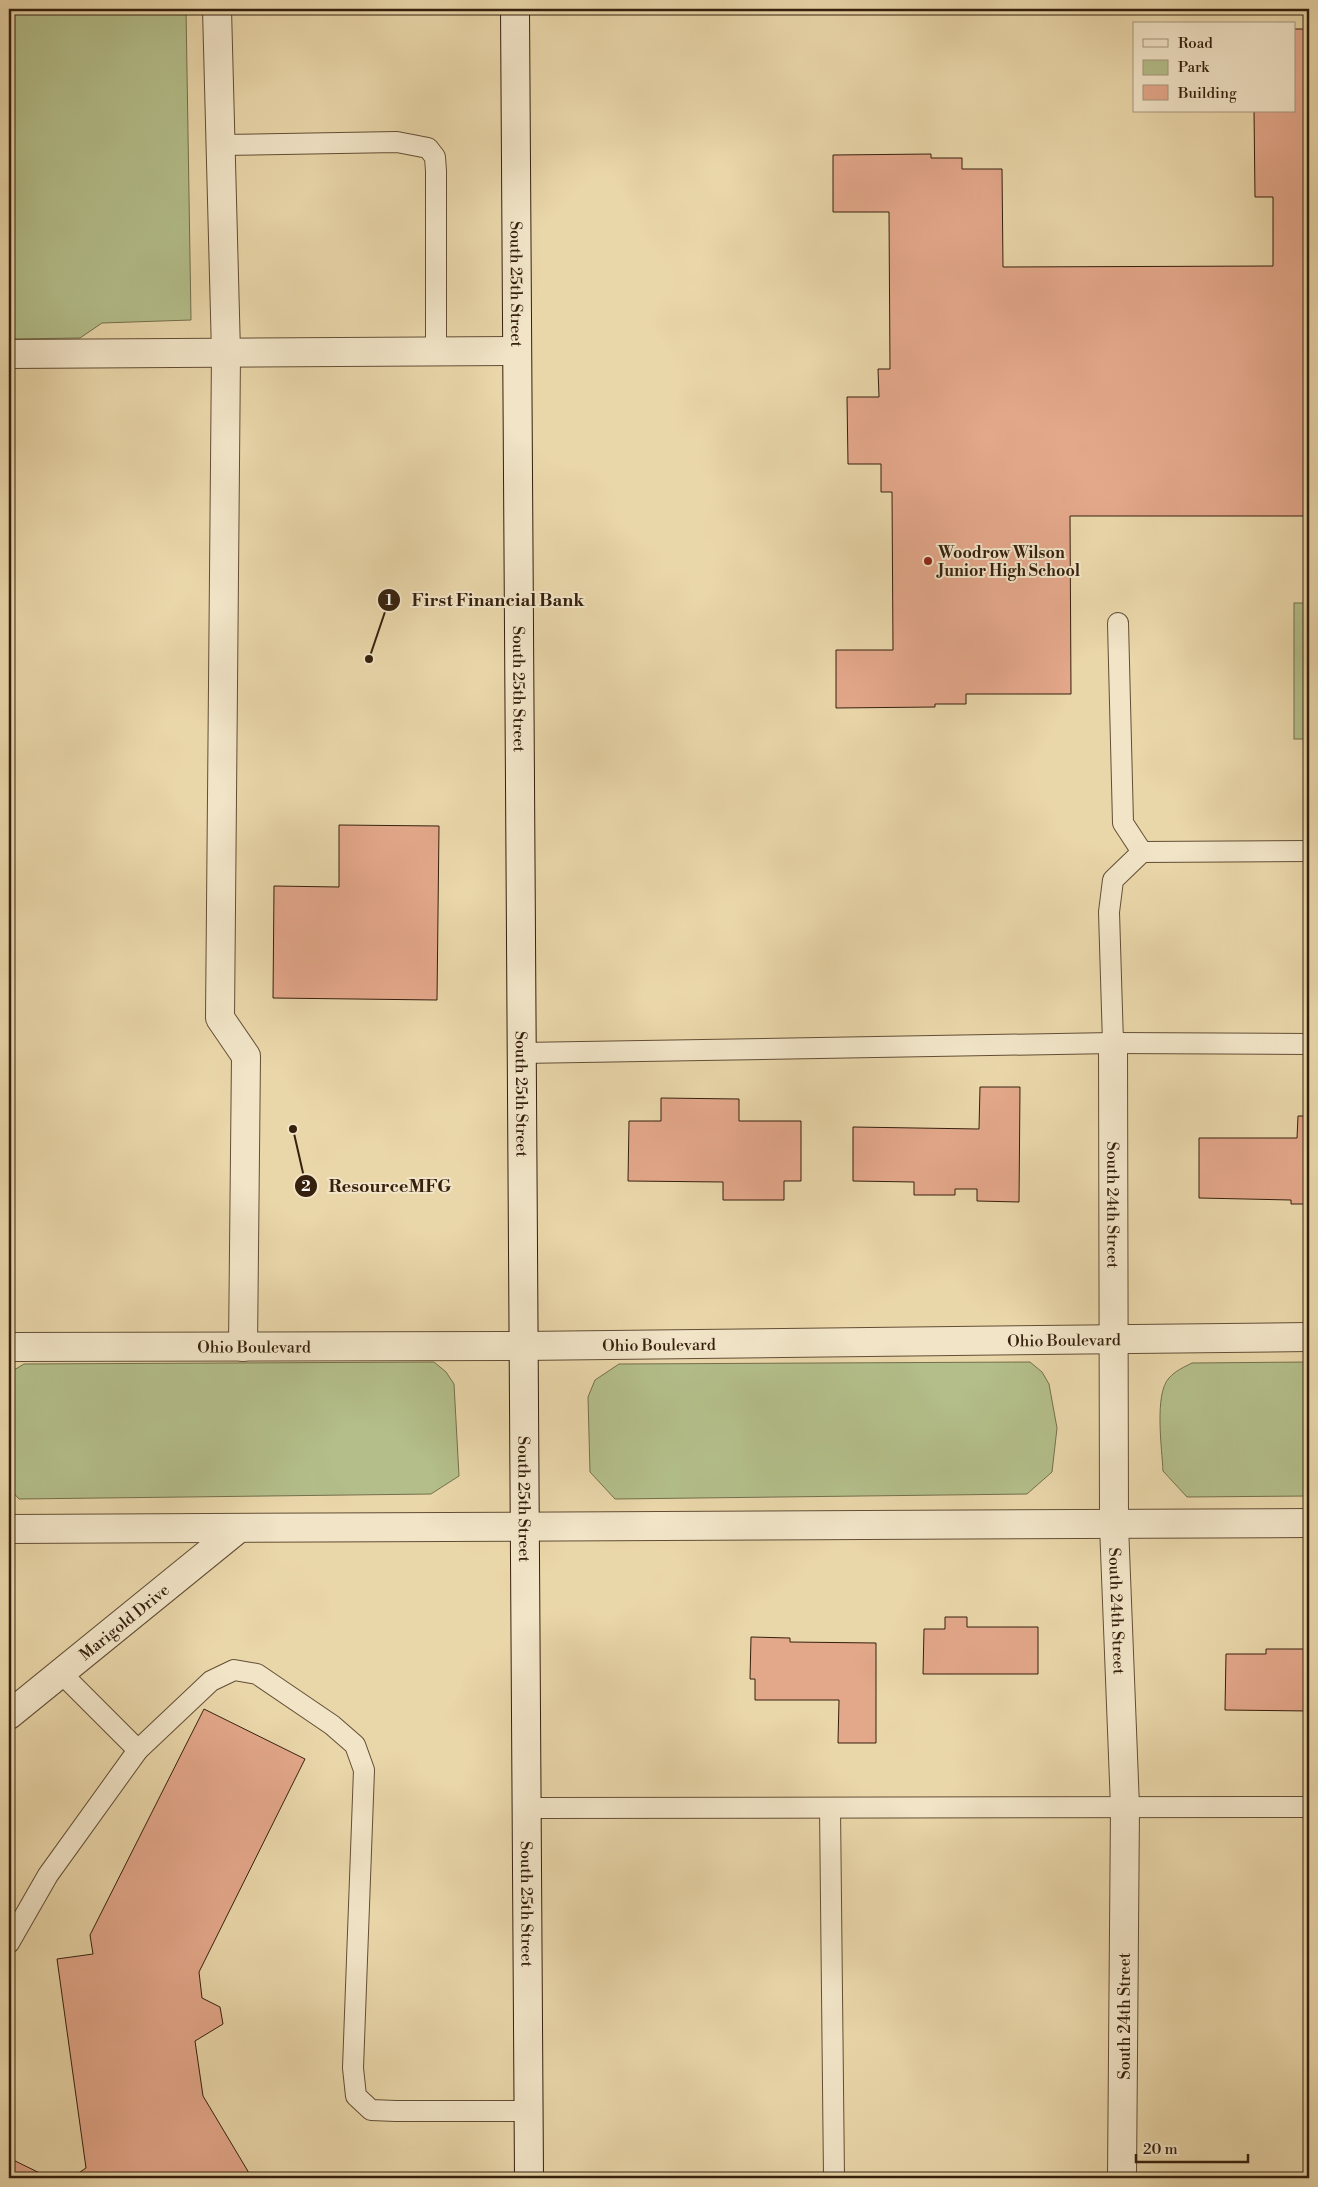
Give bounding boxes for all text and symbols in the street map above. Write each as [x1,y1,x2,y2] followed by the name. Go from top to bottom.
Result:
[1133,22,1296,112] legend
[1178,34,1213,53] text: Road
[1178,58,1210,77] text: Park
[1177,84,1237,103] text: Building
[505,221,526,347] street label: South 25th Street
[936,543,1081,581] place label: Woodrow Wilson Junior High School
[922,555,934,567] marker: Woodrow Wilson Junior High School
[376,583,594,616] callout: First Financial Bank
[412,589,585,612] text: First Financial Bank
[385,591,393,610] text: 1
[508,626,529,752] street label: South 25th Street
[511,1031,531,1157] street label: South 25th Street
[1102,1141,1122,1269] street label: South 24th Street
[294,1170,462,1203] callout: ResourceMFG
[328,1175,452,1198] text: ResourceMFG
[301,1177,311,1196] text: 2
[1007,1330,1121,1351] street label: Ohio Boulevard
[602,1335,716,1356] street label: Ohio Boulevard
[197,1337,311,1358] street label: Ohio Boulevard
[513,1436,534,1562] street label: South 25th Street
[1104,1547,1129,1675] street label: South 24th Street
[76,1580,174,1665] street label: Marigold Drive
[516,1841,537,1967] street label: South 25th Street
[1115,1952,1135,2079] street label: South 24th Street
[1136,2132,1248,2164] scale bar
[1143,2140,1178,2159] text: 20 m

